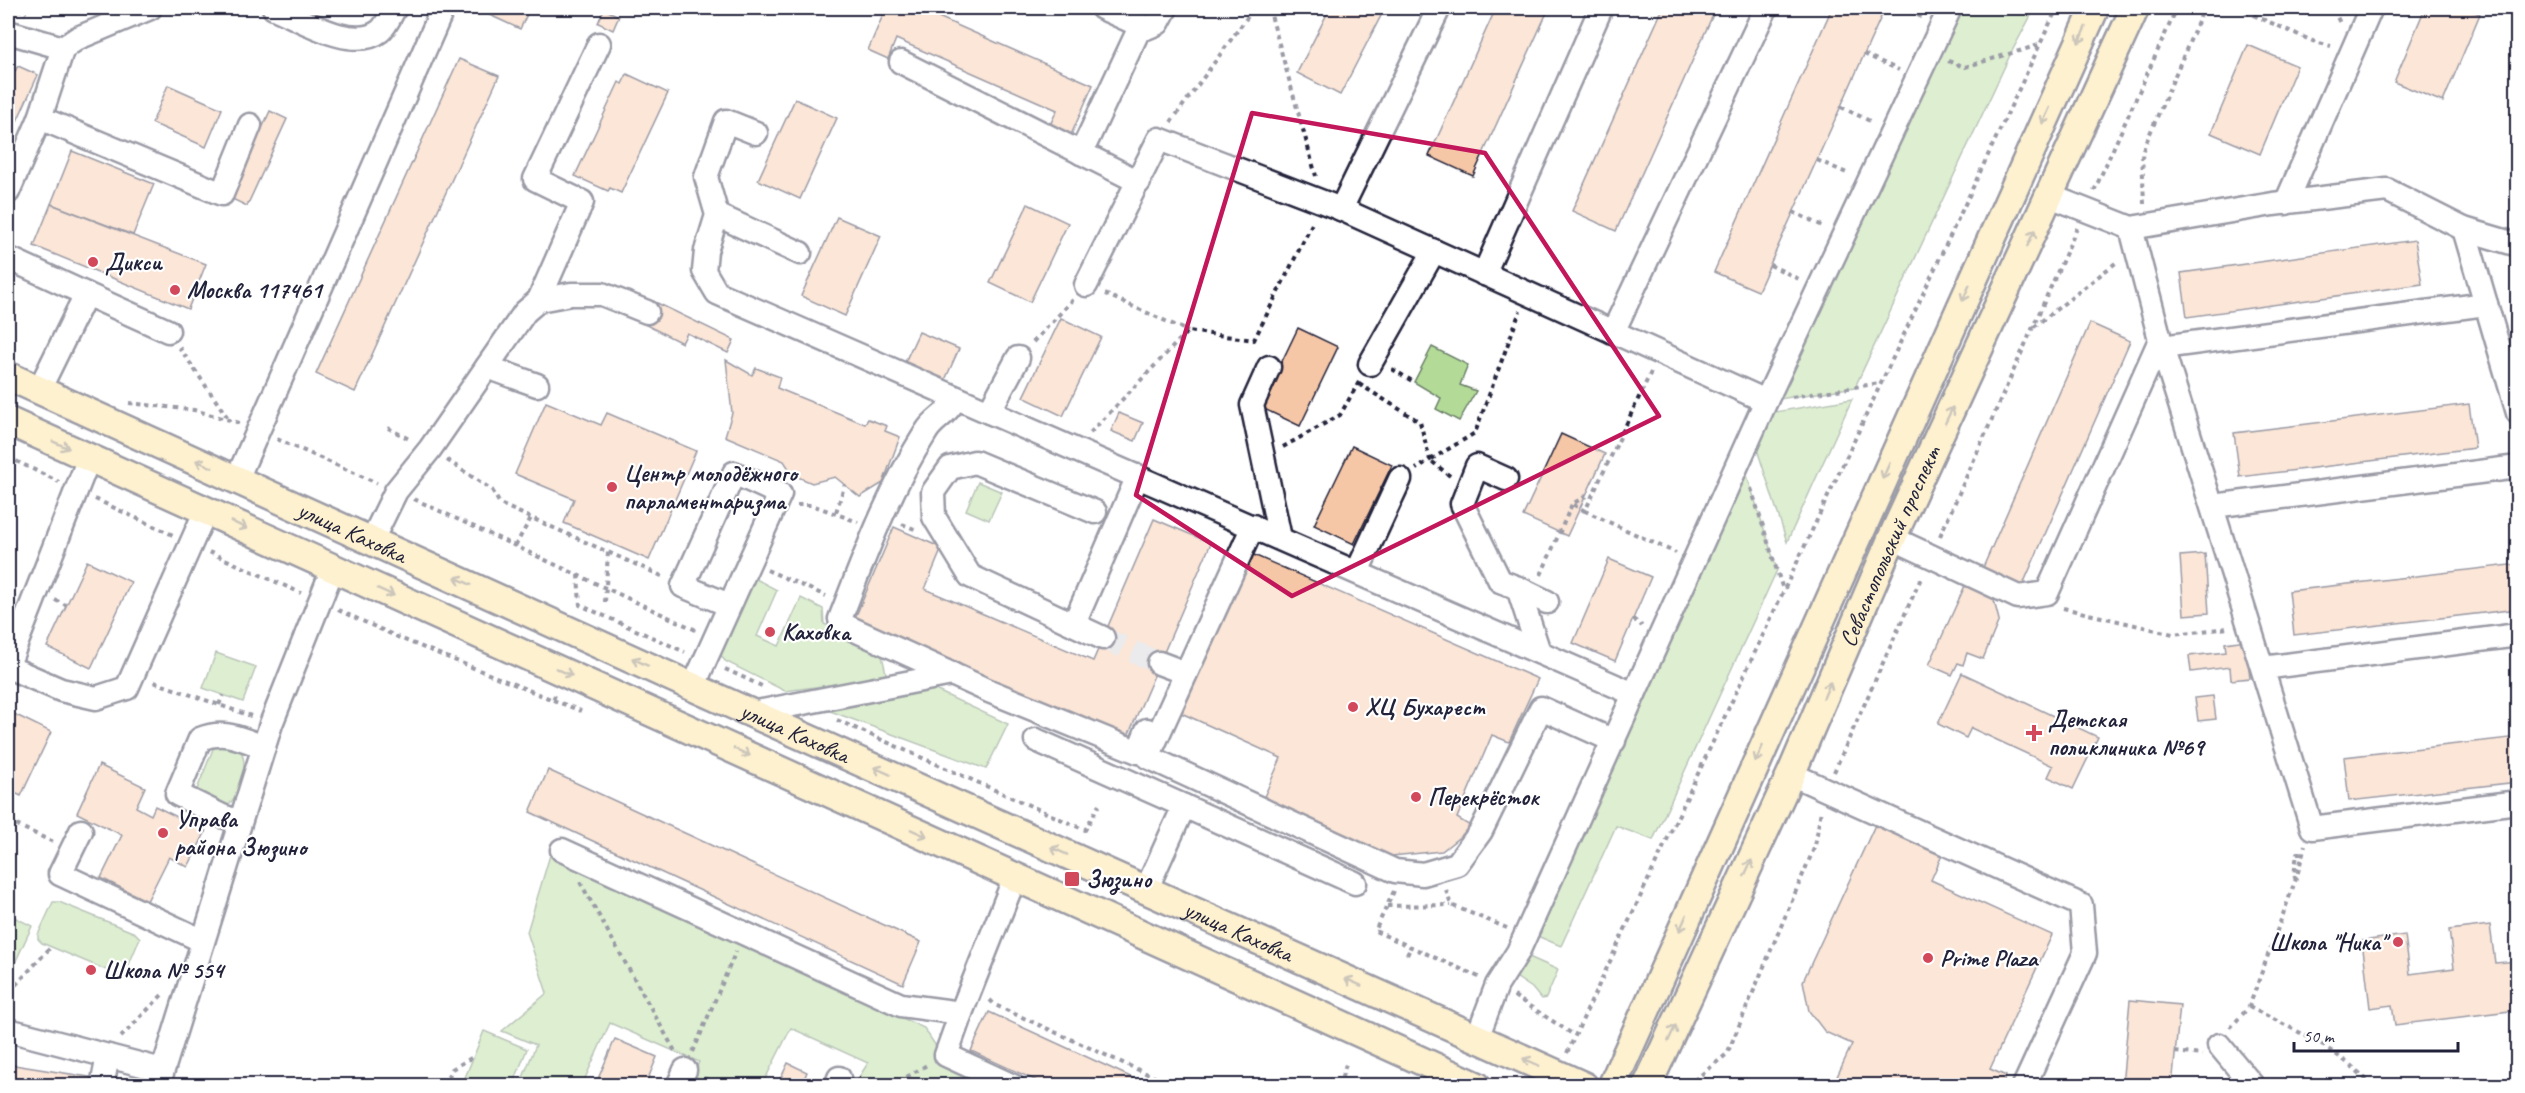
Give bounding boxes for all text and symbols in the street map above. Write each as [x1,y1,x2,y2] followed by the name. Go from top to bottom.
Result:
[2076,25,2088,43] one-way arrow
[2040,106,2051,124] one-way arrow
[2025,230,2037,248] one-way arrow
[105,247,163,277] place label: Дикси
[86,255,100,269] marker: Дикси
[187,275,325,305] place label: Москва 117461
[168,283,182,297] marker: Москва 117461
[1960,284,1971,302] one-way arrow
[1944,407,1955,425] one-way arrow
[51,440,69,452] one-way arrow
[1832,440,1948,651] street label: Севастопольский проспект
[196,458,214,469] one-way arrow
[624,458,800,517] place label: Центр молодёжного парламентаризма
[1880,462,1891,480] one-way arrow
[605,480,619,494] marker: Центр молодёжного парламентаризма
[291,494,413,571] street label: улица Каховка
[230,520,248,531] one-way arrow
[454,575,472,587] one-way arrow
[377,587,395,598] one-way arrow
[782,617,853,647] place label: Каховка
[763,625,777,639] marker: Каховка
[631,656,649,667] one-way arrow
[554,667,572,679] one-way arrow
[1822,681,1833,699] one-way arrow
[1365,692,1486,722] place label: ХЦ Бухарест
[734,694,856,771] street label: улица Каховка
[1346,700,1360,714] marker: ХЦ Бухарест
[2048,704,2206,762] place label: Детская поликлиника №69
[2025,724,2043,742] marker: Детская поликлиника №69
[1753,745,1764,763] one-way arrow
[732,747,750,759] one-way arrow
[873,765,891,776] one-way arrow
[1428,782,1541,812] place label: Перекрёсток
[1409,790,1423,804] marker: Перекрёсток
[175,804,309,863] place label: Управа района Зюзино
[156,826,170,840] marker: Управа района Зюзино
[910,827,928,839] one-way arrow
[1051,845,1069,856] one-way arrow
[1743,859,1754,877] one-way arrow
[1086,864,1153,895] place label: Зюзино
[1063,870,1081,888] marker: Зюзино
[1178,893,1300,970] street label: улица Каховка
[1677,914,1688,932] one-way arrow
[2269,927,2391,957] place label: Школа "Ника"
[2391,935,2405,949] marker: Школа "Ника"
[1940,943,2039,973] place label: Prime Plaza
[1921,951,1935,965] marker: Prime Plaza
[103,955,227,985] place label: Школа № 554
[84,963,98,977] marker: Школа № 554
[1344,976,1362,987] one-way arrow
[2294,1015,2458,1053] scale bar
[1667,1024,1679,1042] one-way arrow
[2303,1025,2336,1047] text: 50 m
[1522,1055,1540,1067] one-way arrow

